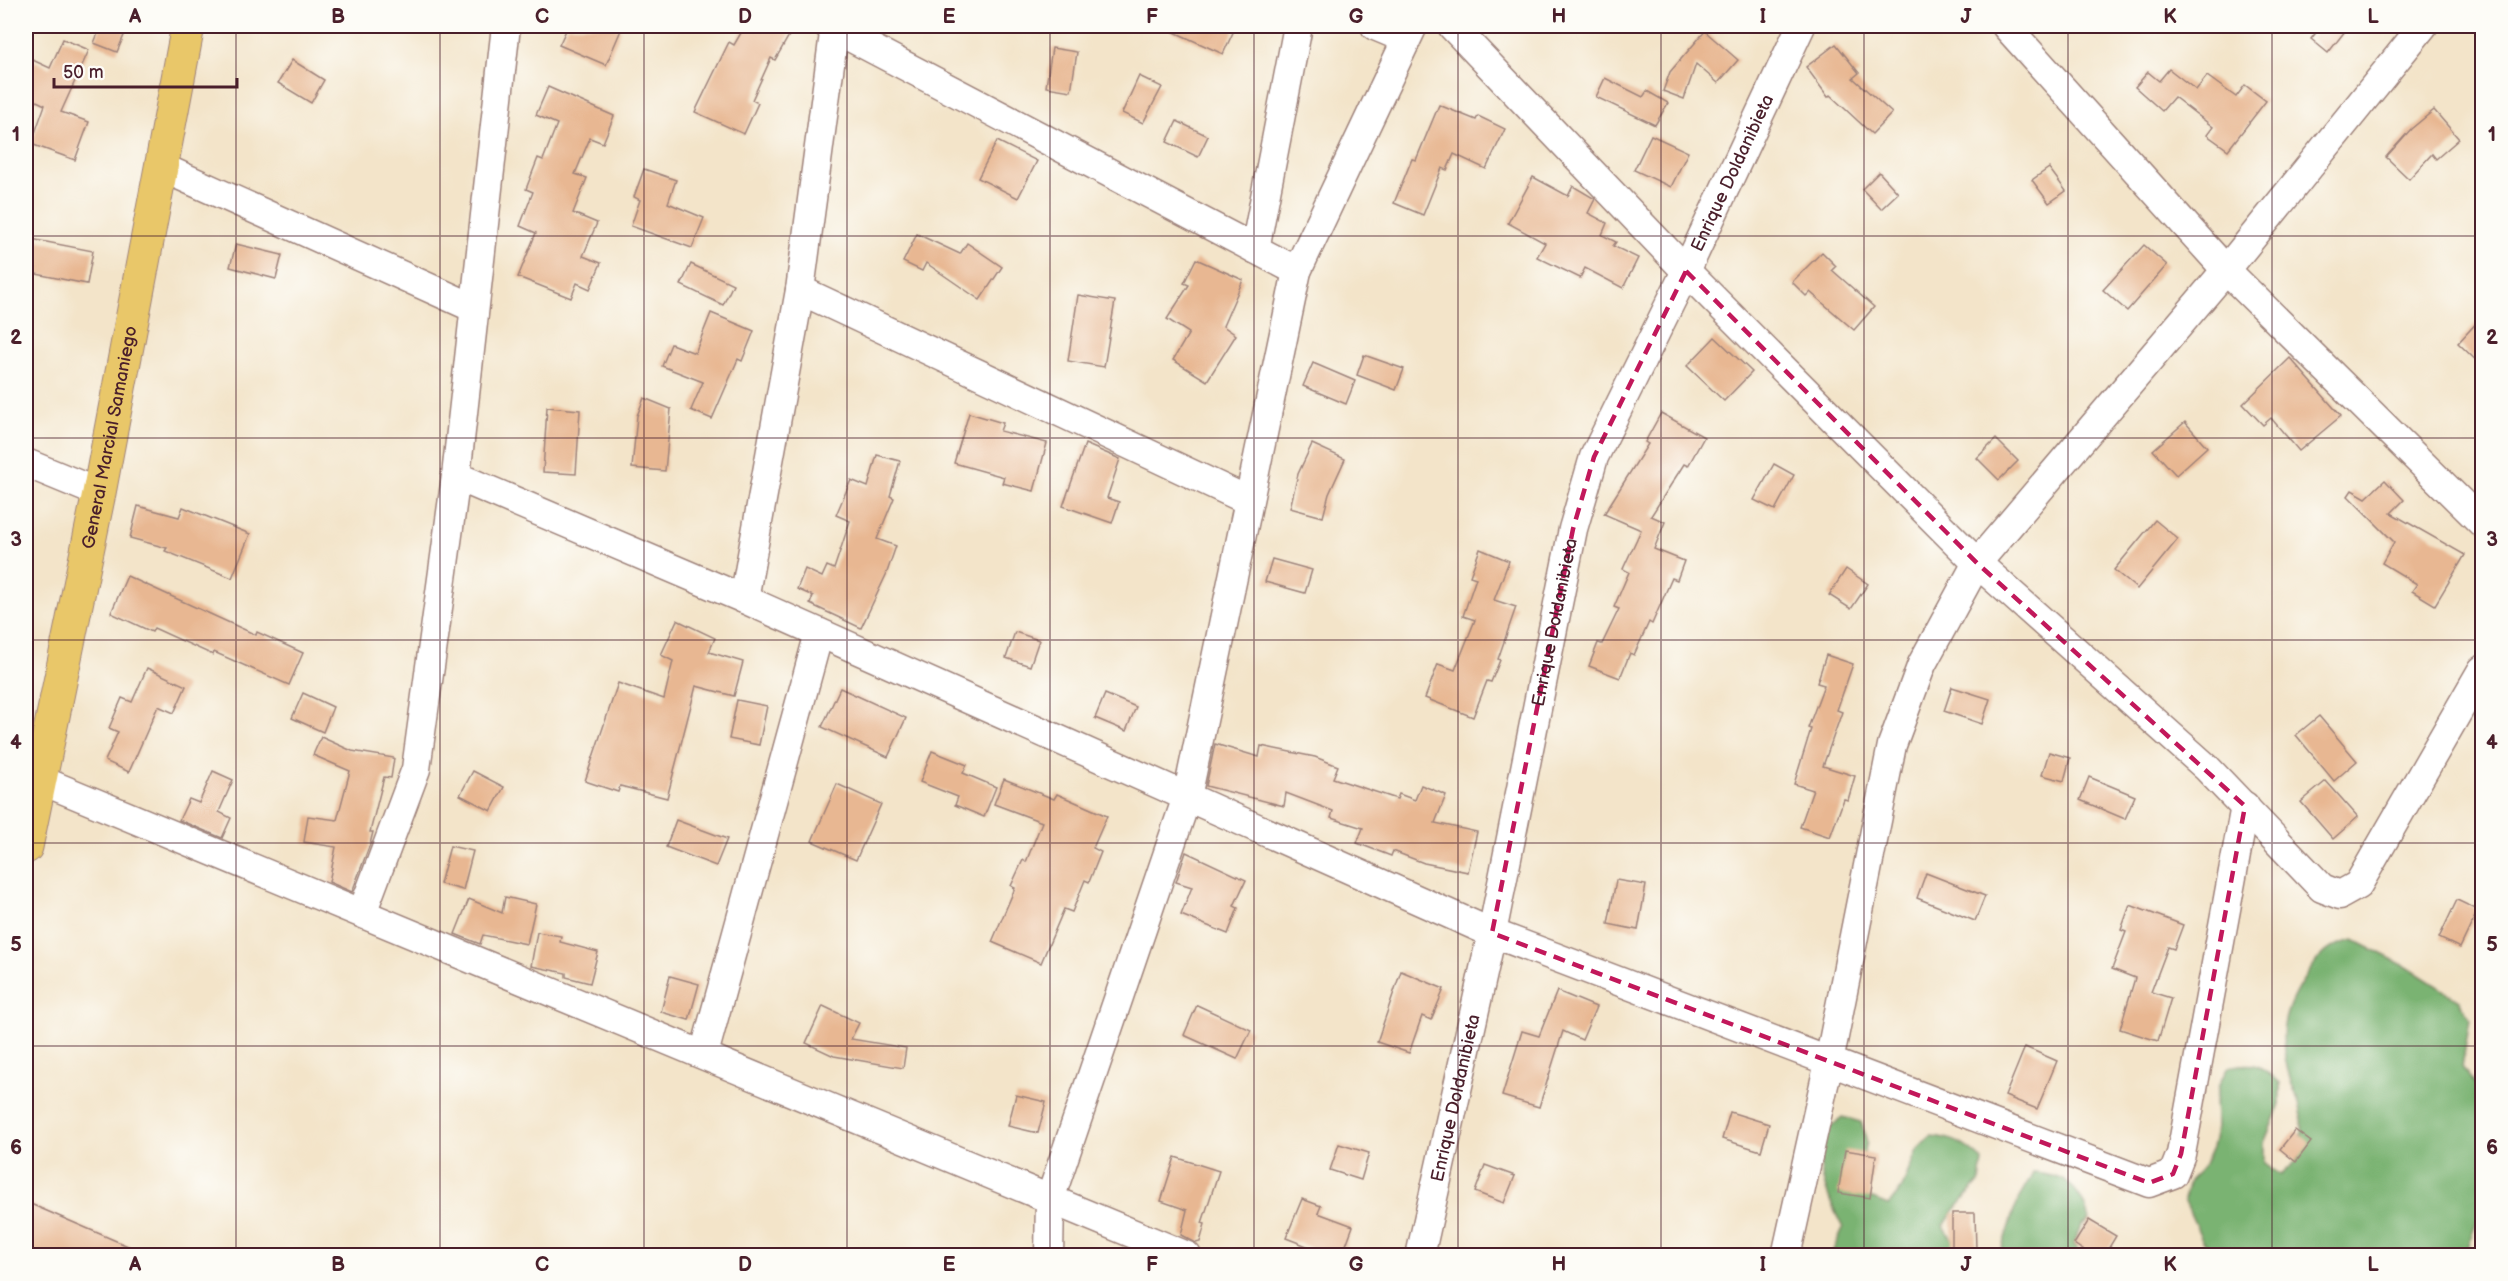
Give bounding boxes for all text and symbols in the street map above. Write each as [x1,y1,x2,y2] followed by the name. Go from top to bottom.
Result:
[128,5,142,29] text: A
[331,5,345,29] text: B
[535,5,549,29] text: C
[738,5,752,29] text: D
[943,5,956,29] text: E
[1146,5,1158,29] text: F
[1349,5,1364,29] text: G
[1552,5,1566,29] text: H
[1760,5,1766,29] text: I
[1961,5,1973,29] text: J
[2163,5,2177,29] text: K
[2367,5,2379,29] text: L
[54,51,237,89] scale bar
[63,62,104,83] text: 50 m
[1687,91,1778,255] street label: Enrique Doldanibieta
[12,123,20,147] text: 1
[2488,123,2496,147] text: 1
[78,324,142,551] street label: General Marcial Samaniego
[10,326,22,350] text: 2
[2486,326,2498,350] text: 2
[10,528,22,552] text: 3
[2486,528,2498,552] text: 3
[1528,536,1582,708] street label: Enrique Doldanibieta
[10,731,22,755] text: 4
[2486,731,2498,755] text: 4
[10,933,22,957] text: 5
[2486,933,2498,957] text: 5
[1427,1012,1485,1184] street label: Enrique Doldanibieta
[10,1136,22,1160] text: 6
[2486,1136,2498,1160] text: 6
[128,1253,142,1277] text: A
[331,1253,345,1277] text: B
[535,1253,549,1277] text: C
[738,1253,752,1277] text: D
[943,1253,956,1277] text: E
[1146,1253,1158,1277] text: F
[1349,1253,1364,1277] text: G
[1552,1253,1566,1277] text: H
[1760,1253,1766,1277] text: I
[1961,1253,1973,1277] text: J
[2163,1253,2177,1277] text: K
[2367,1253,2379,1277] text: L

